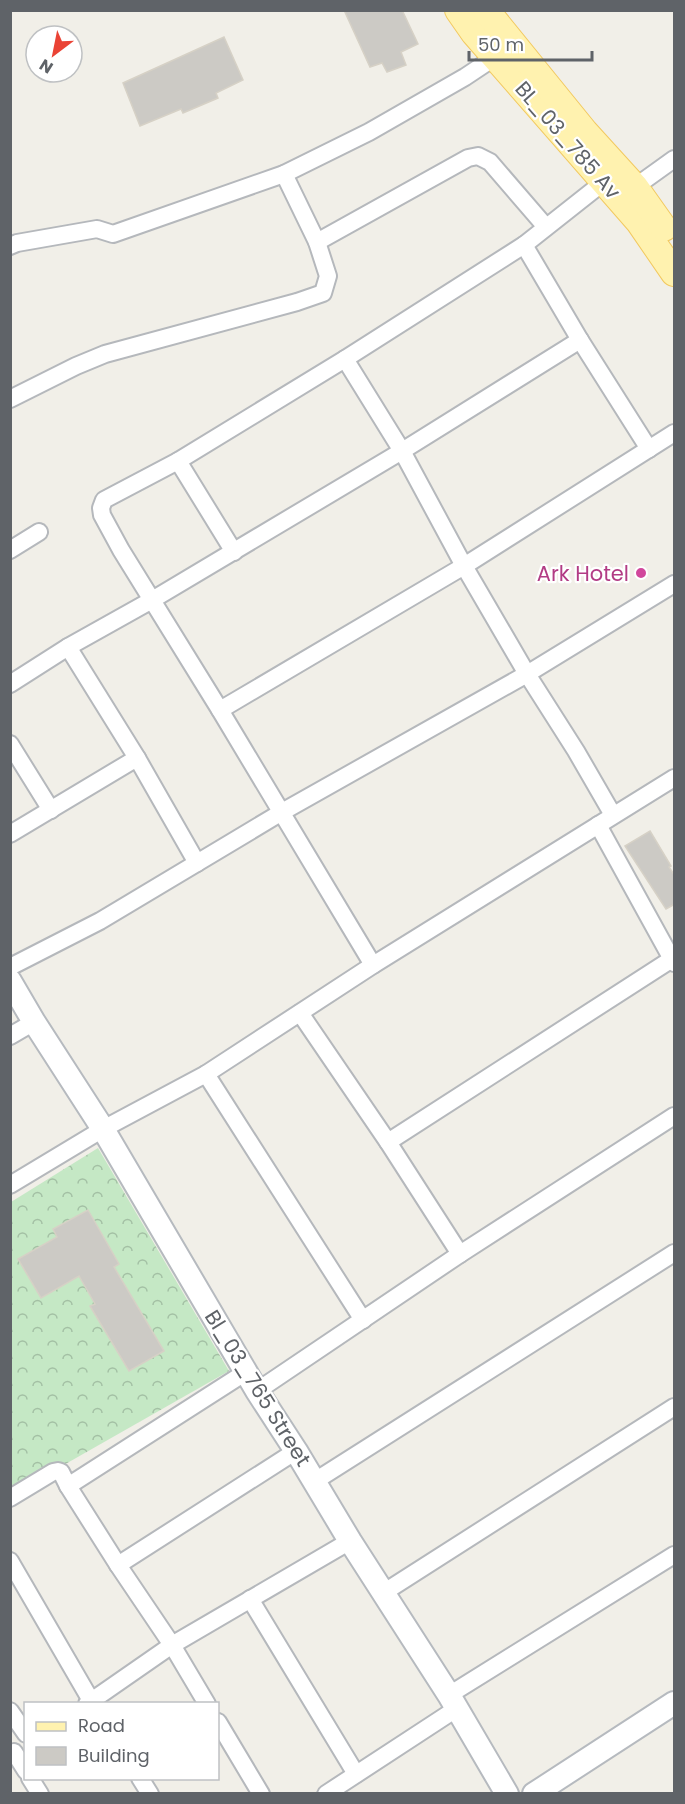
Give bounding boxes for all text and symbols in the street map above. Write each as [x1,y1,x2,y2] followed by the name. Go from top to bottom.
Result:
[24,24,84,84] north arrow
[469,24,592,62] scale bar
[478,32,524,57] text: 50 m
[35,53,58,79] text: N
[509,75,628,205] street label: BL_03_785 Av
[537,559,629,588] place label: Ark Hotel
[634,566,648,580] marker: Ark Hotel
[198,1304,318,1472] street label: Bl_03_765 Street
[24,1702,219,1780] legend
[78,1713,125,1738] text: Road
[78,1743,150,1768] text: Building

